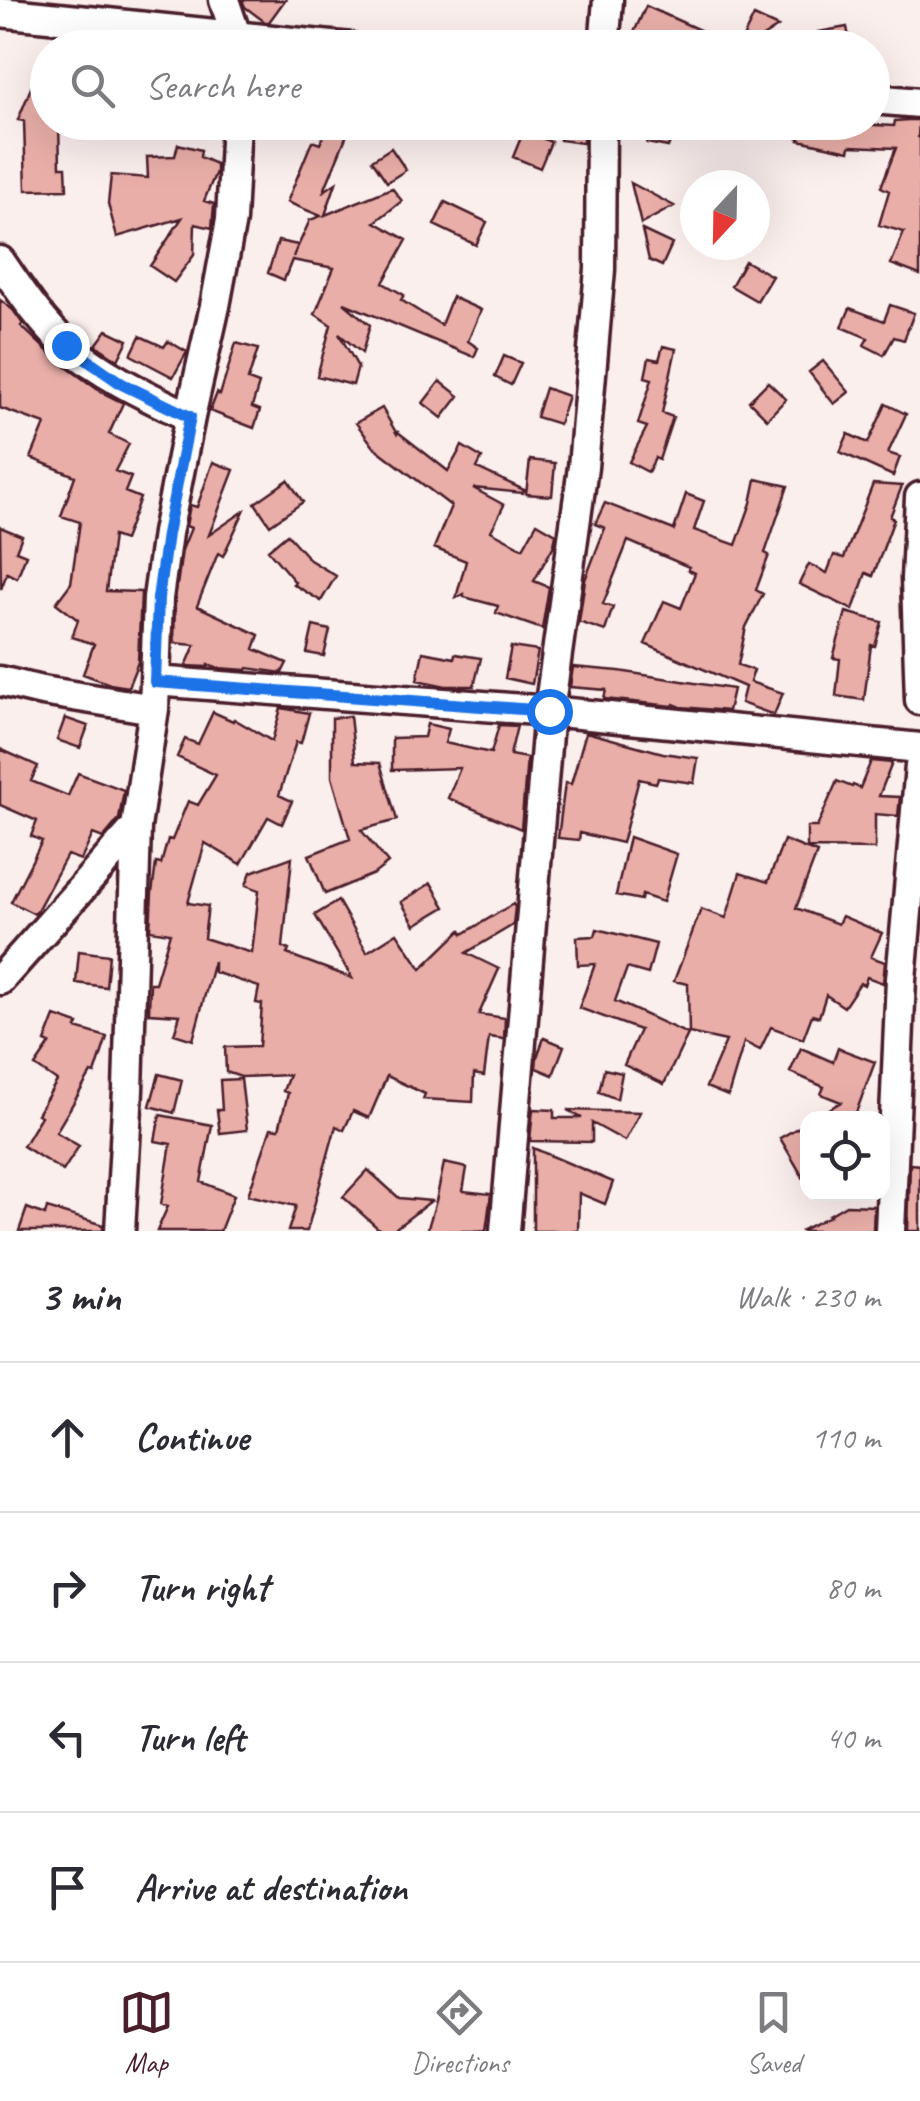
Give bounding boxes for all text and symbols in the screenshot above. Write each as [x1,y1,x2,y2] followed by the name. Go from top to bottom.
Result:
[30,30,890,140] search box
[65,58,120,113] icon: search
[145,62,300,109] text: Search here
[680,170,770,260] north arrow
[44,323,90,369] route end
[527,689,573,735] route start
[800,1111,890,1201] map controls
[800,1111,890,1201] button: locate
[40,1270,120,1323] text: 3 min
[736,1276,880,1317] text: Walk · 230 m
[40,1410,95,1465] icon: ahead
[135,1414,249,1461] text: Continue
[811,1417,880,1458] text: 110 m
[40,1560,95,1615] icon: right
[135,1564,269,1611] text: Turn right
[826,1567,880,1608] text: 80 m
[40,1710,95,1765] icon: left
[135,1714,245,1761] text: Turn left
[826,1717,880,1758] text: 40 m
[40,1860,95,1915] icon: arrive
[135,1864,407,1911] text: Arrive at destination
[119,1985,174,2080] tab: Map
[411,1985,509,2080] tab: Directions
[746,1985,801,2080] tab: Saved

